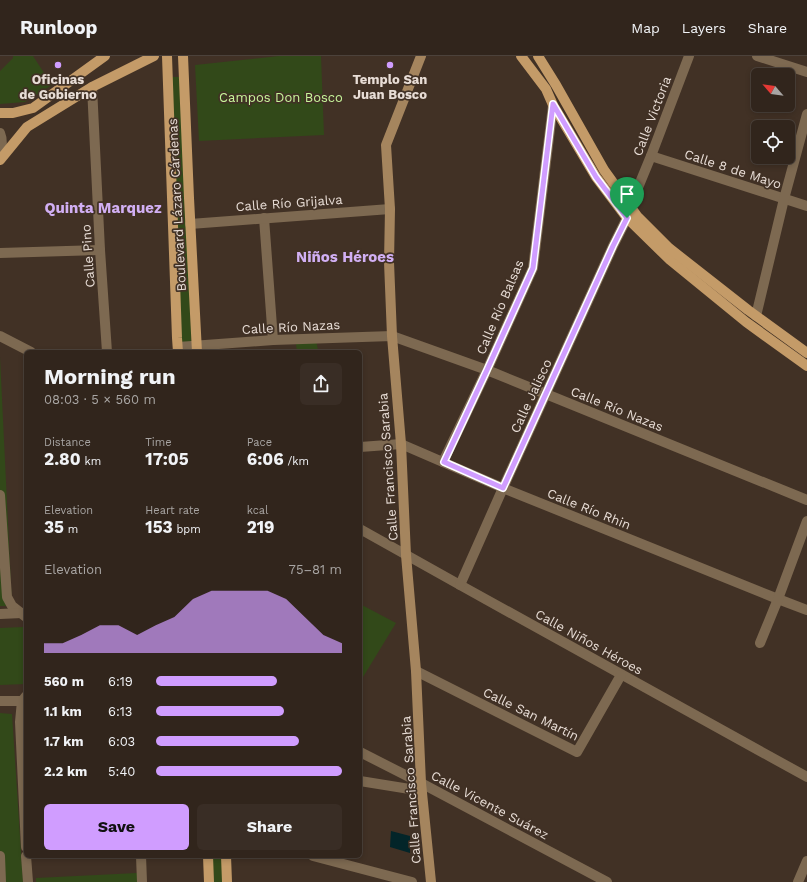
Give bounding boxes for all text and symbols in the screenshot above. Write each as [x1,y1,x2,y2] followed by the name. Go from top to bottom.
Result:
[20,16,97,39] text: Runloop
[631,20,660,36] text: Map
[682,20,726,36] text: Layers
[748,20,787,36] text: Share
[53,60,63,70] marker: Oficinas de Gobierno
[385,60,395,70] marker: Templo San Juan Bosco
[751,68,795,112] north arrow
[751,68,795,164] map controls
[19,72,97,102] place label: Oficinas de Gobierno
[353,72,427,102] place label: Templo San Juan Bosco
[630,73,674,158] street label: Calle Victoria
[219,90,343,105] park label: Campos Don Bosco
[165,118,189,292] street label: Boulevard Lázaro Cárdenas
[751,120,795,164] button: locate
[683,146,784,192] street label: Calle 8 de Mayo
[610,177,644,218] pin
[616,183,638,205] icon: arrive
[235,192,344,214] street label: Calle Río Grijalva
[44,199,162,217] district label: Quinta Marquez
[78,224,98,288] street label: Calle Pino
[296,248,394,266] district label: Niños Héroes
[473,257,527,357] street label: Calle Río Balsas
[241,317,341,337] street label: Calle Río Nazas
[507,357,555,435] street label: Calle Jalisco
[300,363,342,405] button: share
[44,364,176,389] text: Morning run
[569,384,666,434] street label: Calle Río Nazas
[44,392,156,407] text: 08:03 · 5 × 560 m
[375,392,401,541] street label: Calle Francisco Sarabia
[44,436,91,449] text: Distance
[145,436,172,449] text: Time
[247,436,272,449] text: Pace
[44,449,81,469] text: 2.80
[145,449,189,469] text: 17:05
[247,449,284,469] text: 6:06
[81,455,101,468] text: km
[284,455,309,468] text: /km
[545,485,633,533] street label: Calle Río Rhin
[44,504,93,517] text: Elevation
[145,504,200,517] text: Heart rate
[247,504,268,517] text: kcal
[44,517,64,537] text: 35
[145,517,173,537] text: 153
[247,517,275,537] text: 219
[64,523,78,536] text: m
[173,523,201,536] text: bpm
[44,562,102,577] text: Elevation
[289,562,342,577] text: 75–81 m
[533,606,645,678] street label: Calle Niños Héroes
[44,674,84,689] text: 560 m
[108,674,133,689] text: 6:19
[481,684,581,744] street label: Calle San Martín
[44,704,82,719] text: 1.1 km
[108,704,132,719] text: 6:13
[398,715,424,864] street label: Calle Francisco Sarabia
[44,734,84,749] text: 1.7 km
[108,734,135,749] text: 6:03
[44,764,87,779] text: 2.2 km
[108,764,135,779] text: 5:40
[429,768,551,842] street label: Calle Vicente Suárez
[44,804,189,850] button: Save
[197,804,342,850] button: Share

